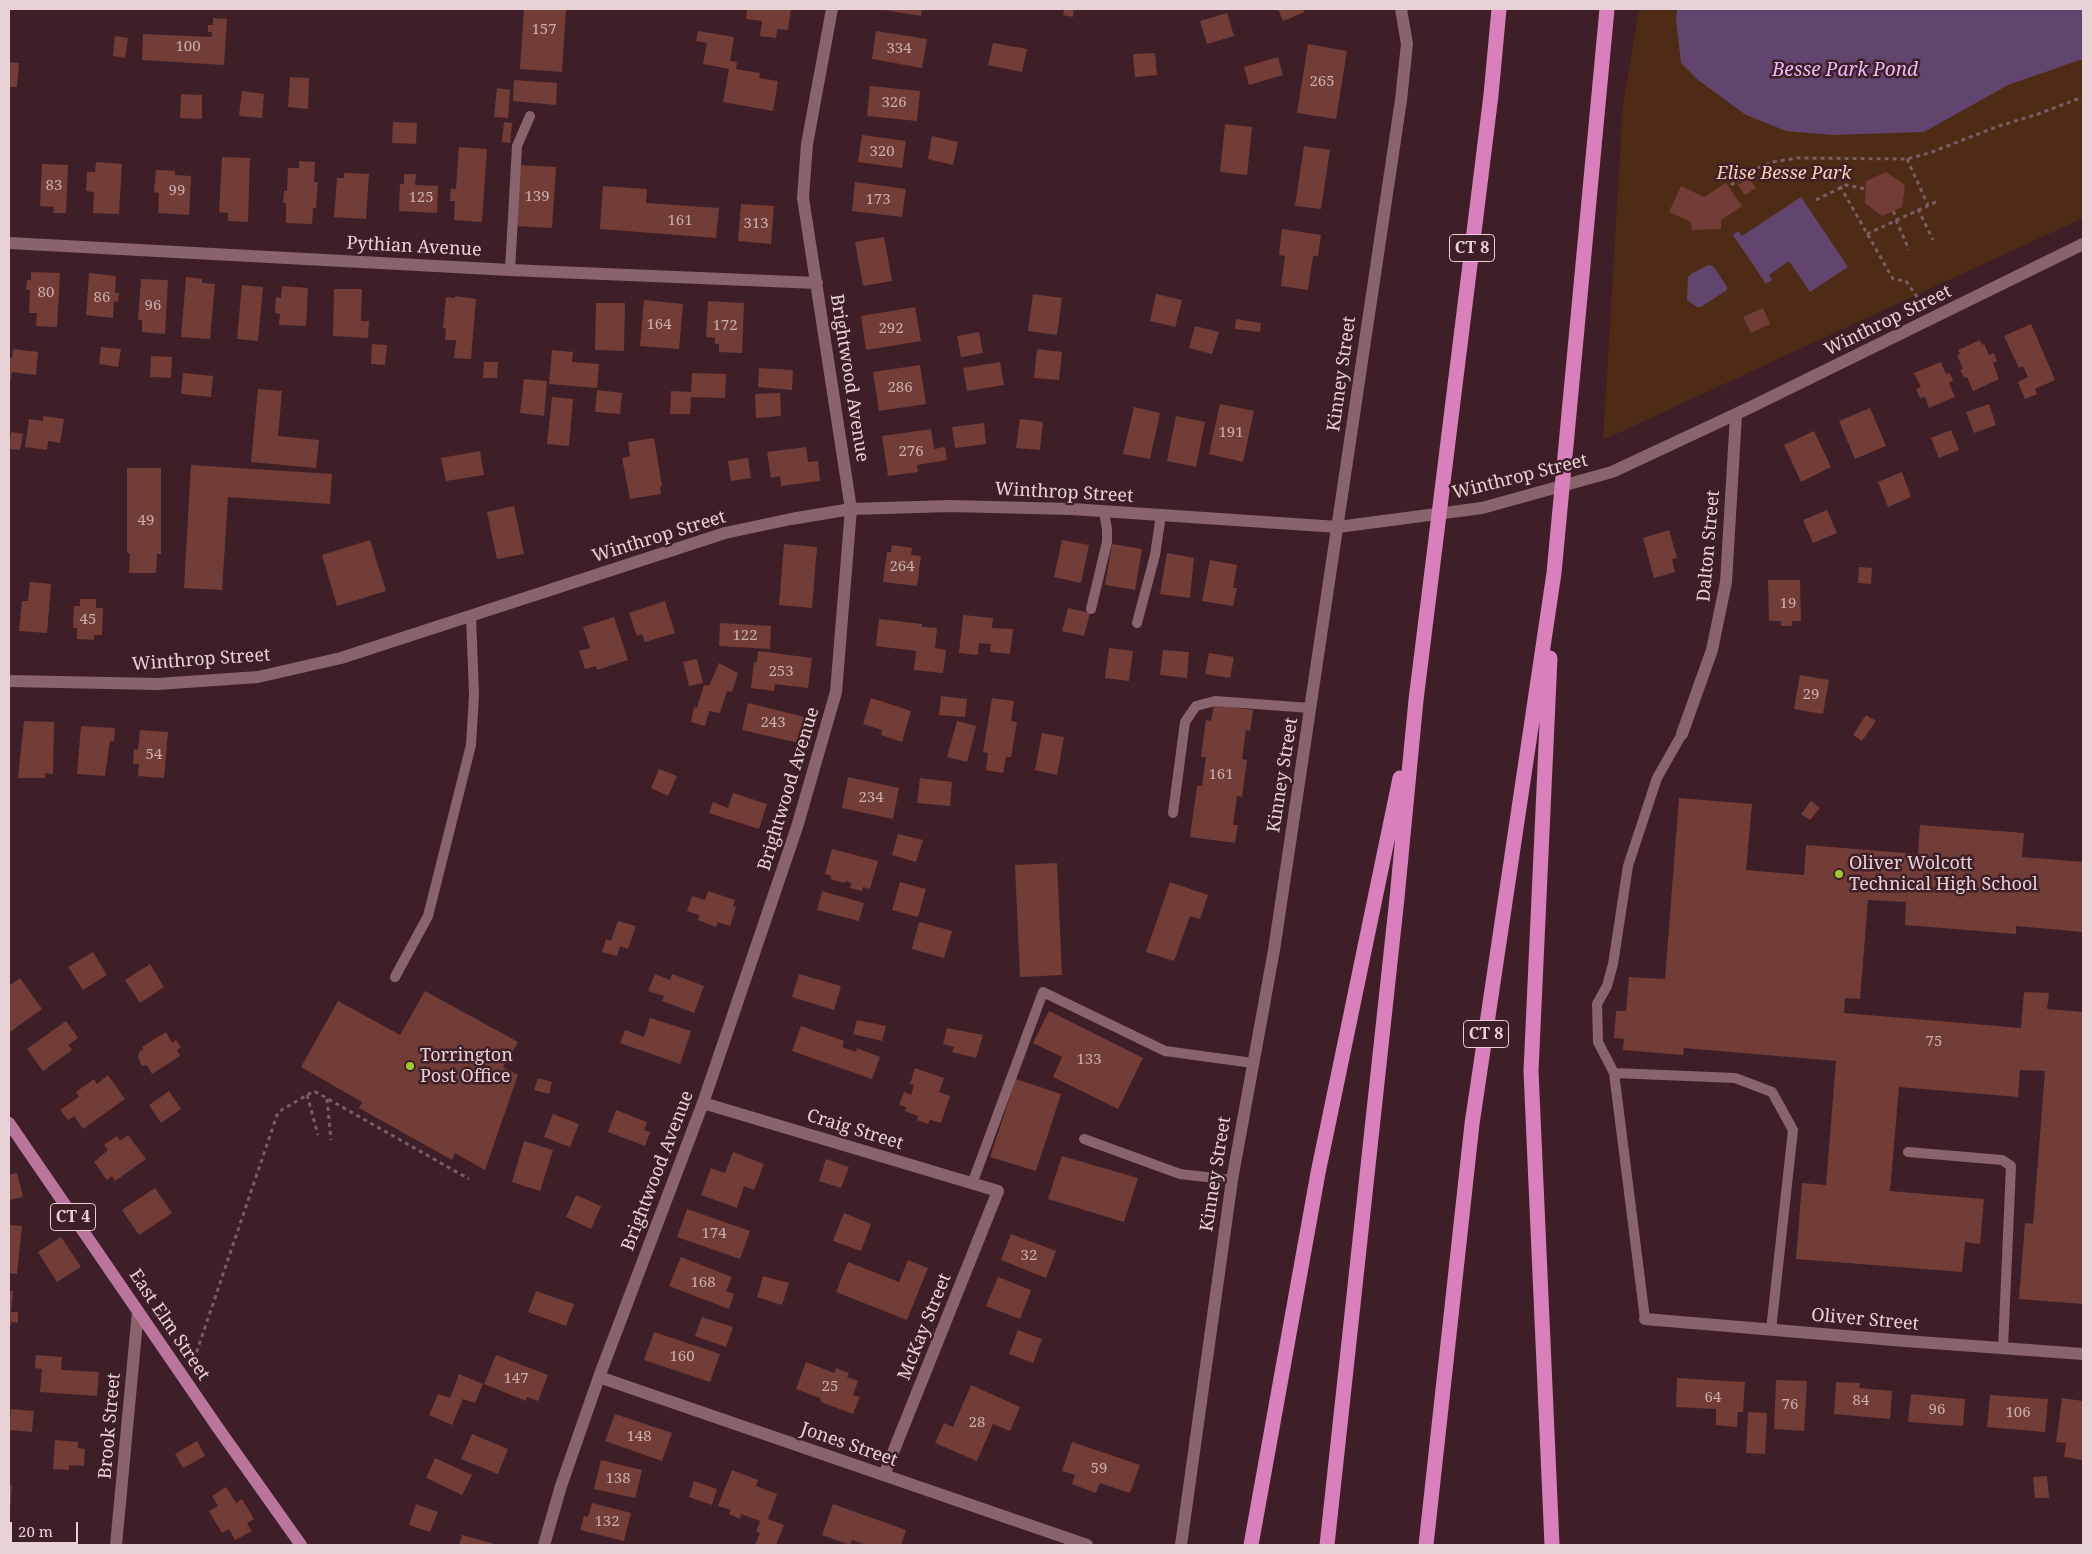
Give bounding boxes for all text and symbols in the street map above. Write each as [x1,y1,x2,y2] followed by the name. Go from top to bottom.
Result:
[531,21,557,39] house number: 157
[175,38,201,56] house number: 100
[886,40,912,58] house number: 334
[1772,60,1918,82] water label: Besse Park Pond
[1309,73,1335,91] house number: 265
[881,94,907,112] house number: 326
[869,143,895,161] house number: 320
[1716,163,1852,185] park label: Elise Besse Park
[46,177,62,195] house number: 83
[169,182,185,200] house number: 99
[524,188,550,206] house number: 139
[408,189,434,207] house number: 125
[865,191,891,209] house number: 173
[667,212,693,230] house number: 161
[743,215,769,233] house number: 313
[346,233,482,261] street label: Pythian Avenue
[1450,234,1494,262] road number: CT 8
[1821,281,1955,361] street label: Winthrop Street
[38,284,54,302] house number: 80
[94,289,110,307] house number: 86
[825,292,873,464] street label: Brightwood Avenue
[145,297,161,315] house number: 96
[1323,315,1361,433] street label: Kinney Street
[646,316,672,334] house number: 164
[712,317,738,335] house number: 172
[878,320,904,338] house number: 292
[887,379,913,397] house number: 286
[1218,424,1244,442] house number: 191
[898,443,924,461] house number: 276
[1450,450,1590,504] street label: Winthrop Street
[994,479,1134,507] street label: Winthrop Street
[1693,489,1725,603] street label: Dalton Street
[589,506,729,568] street label: Winthrop Street
[138,512,154,530] house number: 49
[889,558,915,576] house number: 264
[1780,595,1796,613] house number: 19
[80,611,96,629] house number: 45
[732,627,758,645] house number: 122
[131,644,271,676] street label: Winthrop Street
[768,663,794,681] house number: 253
[1803,686,1819,704] house number: 29
[754,705,824,873] street label: Brightwood Avenue
[760,714,786,732] house number: 243
[1263,716,1303,834] street label: Kinney Street
[146,746,162,764] house number: 54
[1208,766,1234,784] house number: 161
[858,789,884,807] house number: 234
[1849,853,2038,896] place label: Oliver Wolcott Technical High School
[1833,868,1845,880] marker: Oliver Wolcott Technical High School
[1464,1021,1508,1048] road number: CT 8
[1926,1033,1942,1051] house number: 75
[420,1045,513,1088] place label: Torrington Post Office
[1076,1051,1102,1069] house number: 133
[404,1060,416,1072] marker: Torrington Post Office
[617,1088,699,1254] street label: Brightwood Avenue
[804,1105,906,1155] street label: Craig Street
[1196,1115,1236,1233] street label: Kinney Street
[50,1204,96,1230] road number: CT 4
[701,1225,727,1243] house number: 174
[1021,1247,1037,1265] house number: 32
[124,1265,214,1385] street label: East Elm Street
[894,1270,956,1384] street label: McKay Street
[690,1274,716,1292] house number: 168
[1810,1305,1920,1335] street label: Oliver Street
[669,1348,695,1366] house number: 160
[503,1370,529,1388] house number: 147
[95,1372,125,1480] street label: Brook Street
[822,1378,838,1396] house number: 25
[1705,1389,1721,1407] house number: 64
[1853,1392,1869,1410] house number: 84
[1782,1396,1798,1414] house number: 76
[1929,1401,1945,1419] house number: 96
[2005,1404,2031,1422] house number: 106
[969,1414,985,1432] house number: 28
[798,1418,900,1472] street label: Jones Street
[626,1428,652,1446] house number: 148
[1091,1460,1107,1478] house number: 59
[605,1470,631,1488] house number: 138
[12,1512,80,1544] scale bar
[594,1513,620,1531] house number: 132
[18,1521,53,1541] text: 20 m

